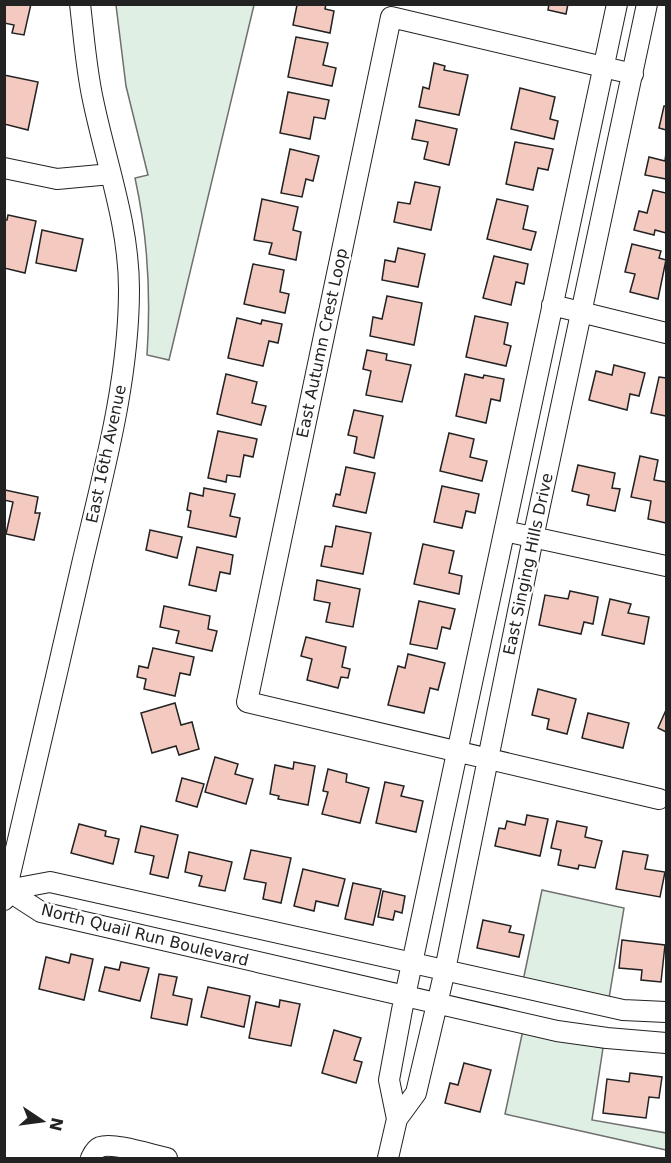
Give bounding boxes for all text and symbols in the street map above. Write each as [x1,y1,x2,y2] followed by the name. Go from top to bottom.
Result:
[293,247,351,439] street label: East Autumn Crest Loop
[82,383,130,525] street label: East 16th Avenue
[499,471,557,657] street label: East Singing Hills Drive
[39,900,251,970] street label: North Quail Run Boulevard
[12,1091,72,1151] north arrow
[45,1116,67,1133] text: N

